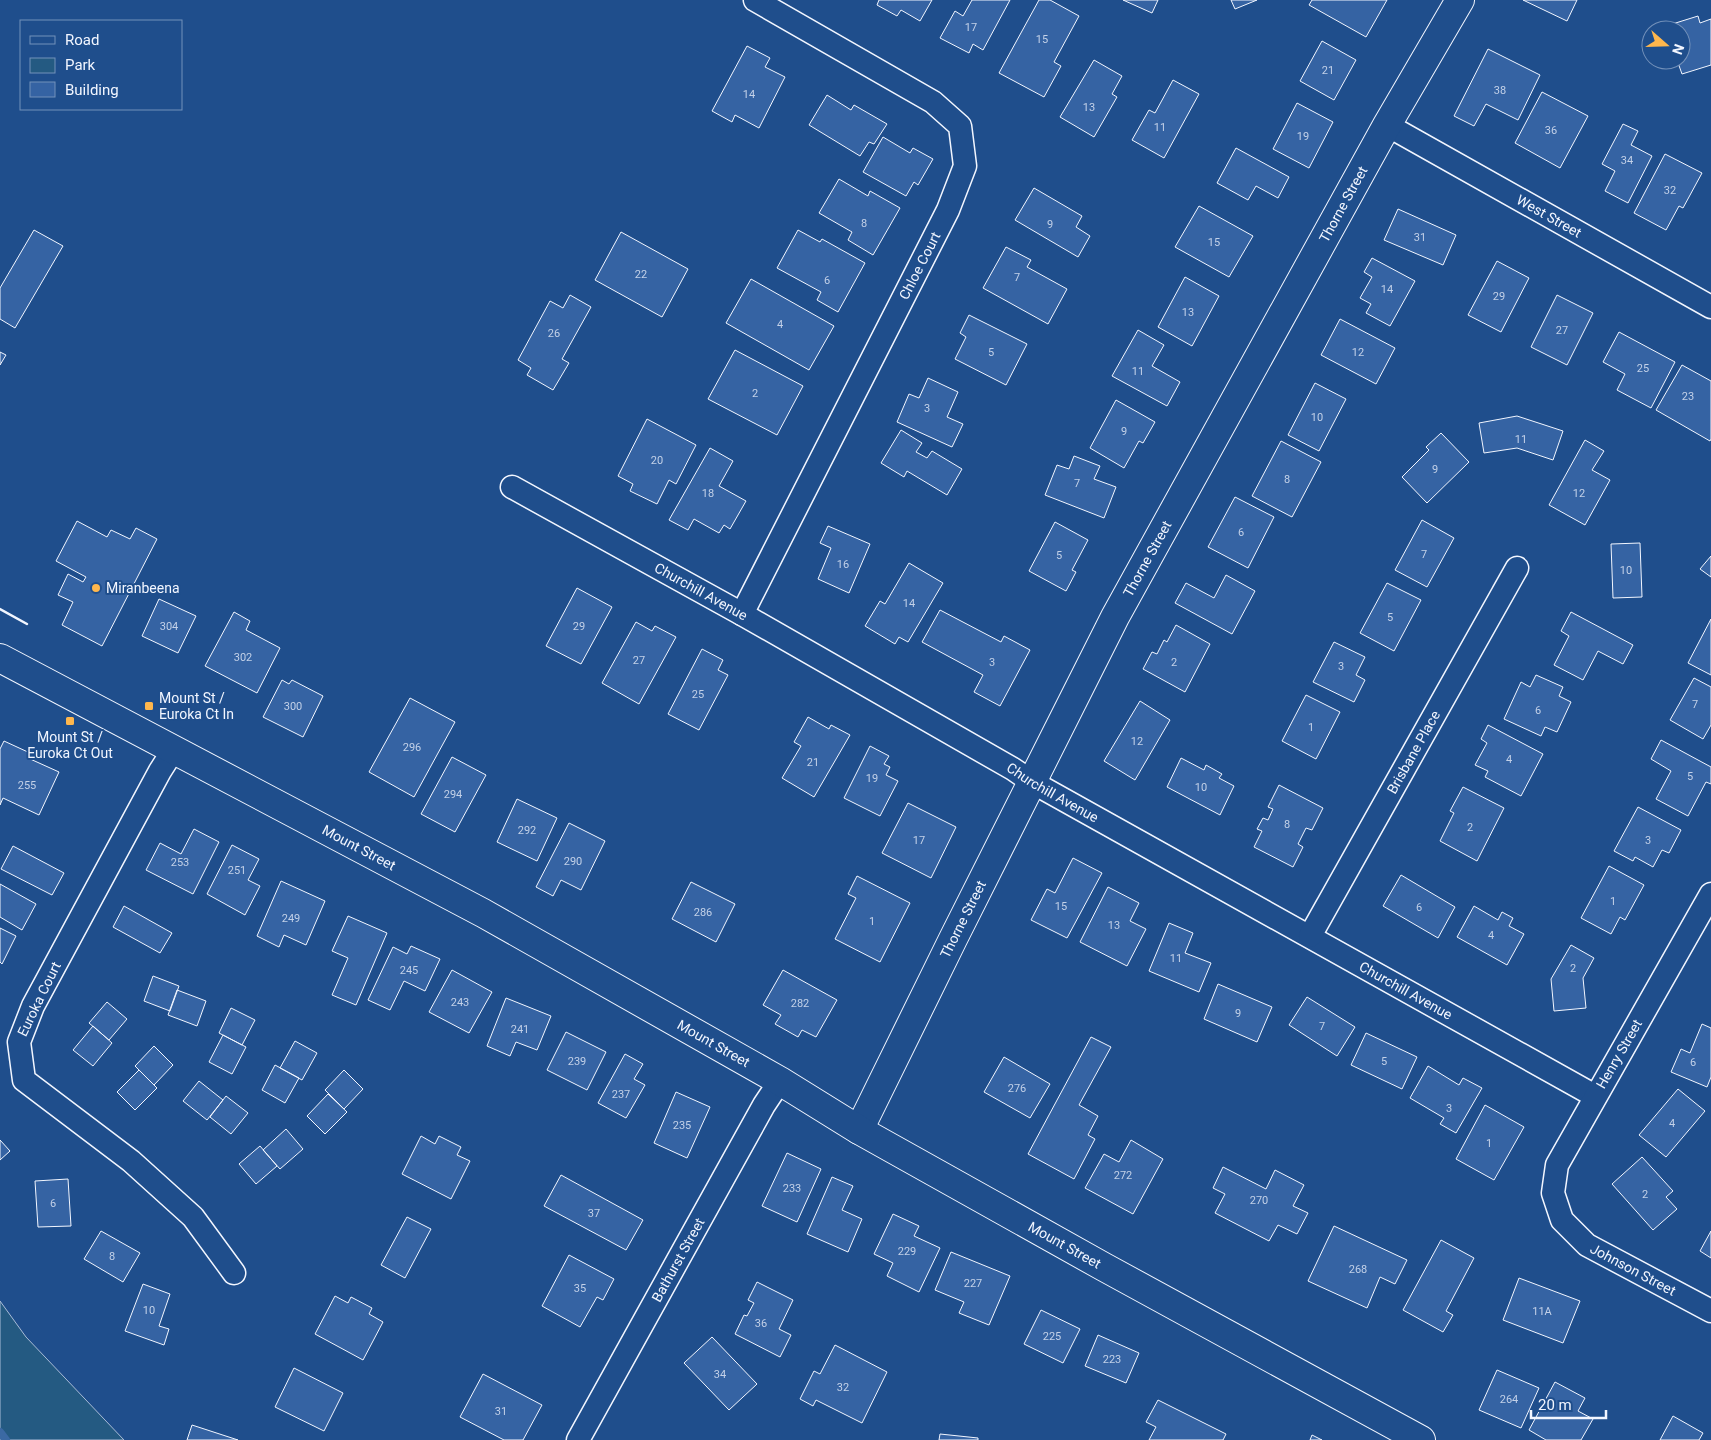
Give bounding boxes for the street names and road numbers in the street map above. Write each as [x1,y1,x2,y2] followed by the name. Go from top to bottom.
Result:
[1316,163,1371,245] street label: Thorne Street
[1514,191,1585,241] street label: West Street
[896,229,944,302] street label: Chloe Court
[1120,517,1175,599] street label: Thorne Street
[652,559,750,624] street label: Churchill Avenue
[1384,708,1443,797] street label: Brisbane Place
[1004,759,1101,825] street label: Churchill Avenue
[320,822,399,874] street label: Mount Street
[937,878,989,961] street label: Thorne Street
[1357,958,1455,1023] street label: Churchill Avenue
[14,959,64,1039] street label: Euroka Court
[1593,1016,1645,1091] street label: Henry Street
[674,1017,753,1070] street label: Mount Street
[648,1215,708,1305] street label: Bathurst Street
[1026,1218,1104,1272] street label: Mount Street
[1588,1240,1679,1299] street label: Johnson Street

